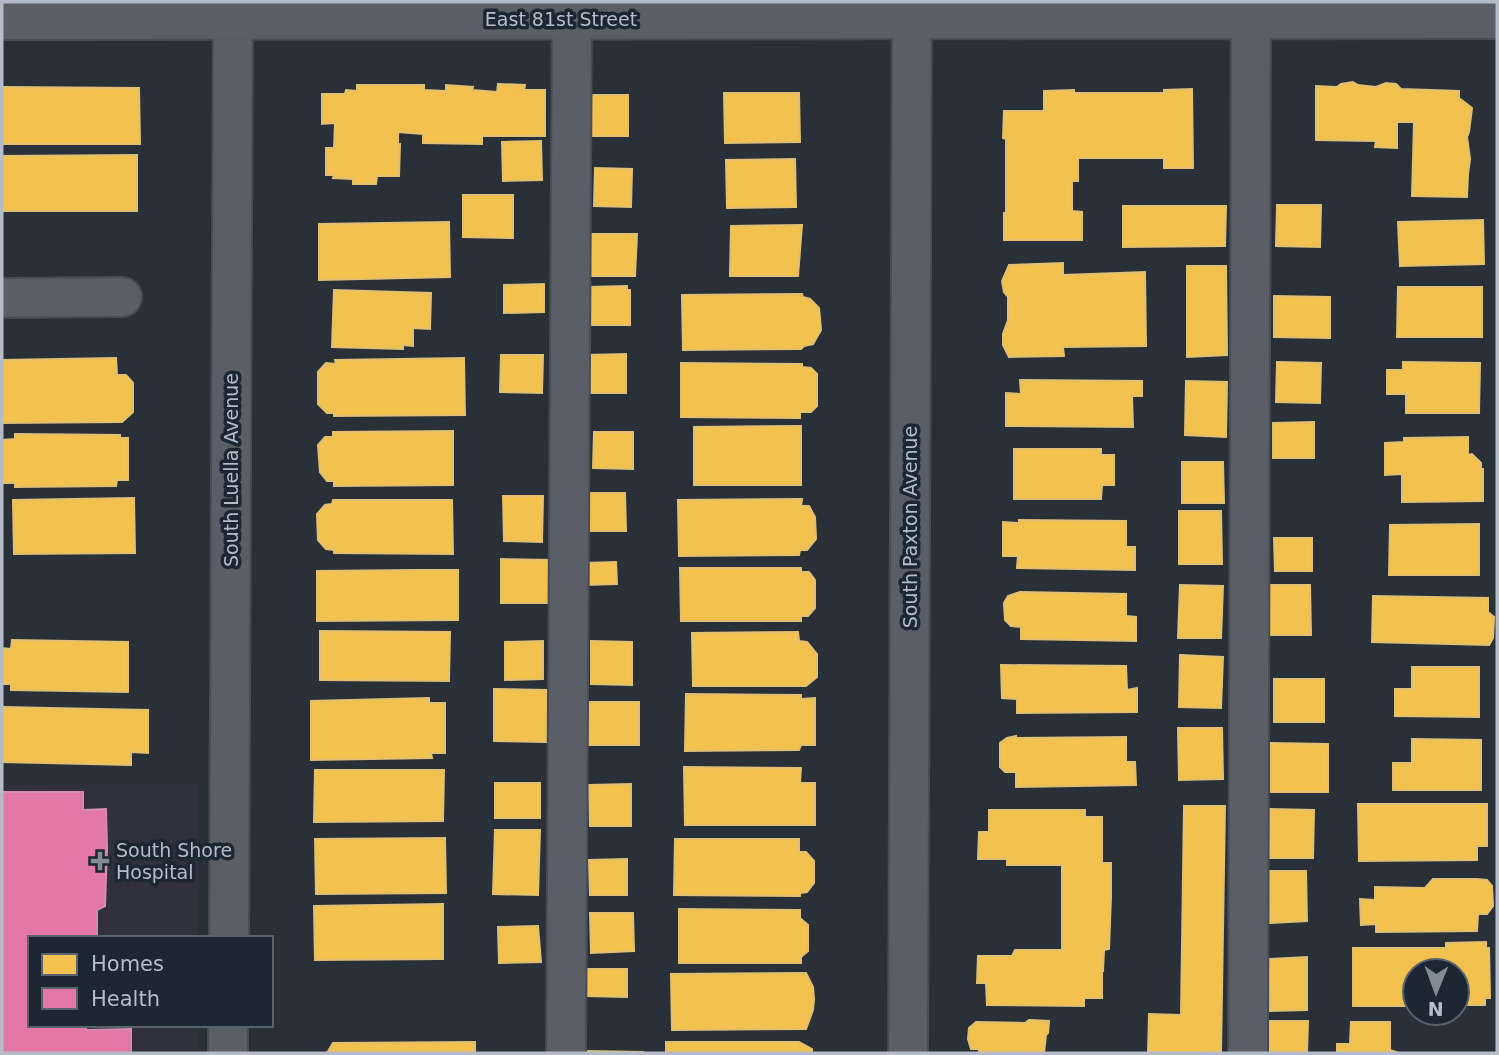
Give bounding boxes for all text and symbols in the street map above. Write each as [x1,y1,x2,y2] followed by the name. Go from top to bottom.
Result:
[485,8,637,30] street label: East 81st Street
[220,373,242,567] street label: South Luella Avenue
[899,426,921,628] street label: South Paxton Avenue
[116,839,232,883] place label: South Shore Hospital
[90,851,110,871] marker: South Shore Hospital
[28,936,273,1027] legend
[91,952,164,976] text: Homes
[1401,957,1471,1027] north arrow
[91,987,160,1011] text: Health
[1428,998,1444,1020] text: N

